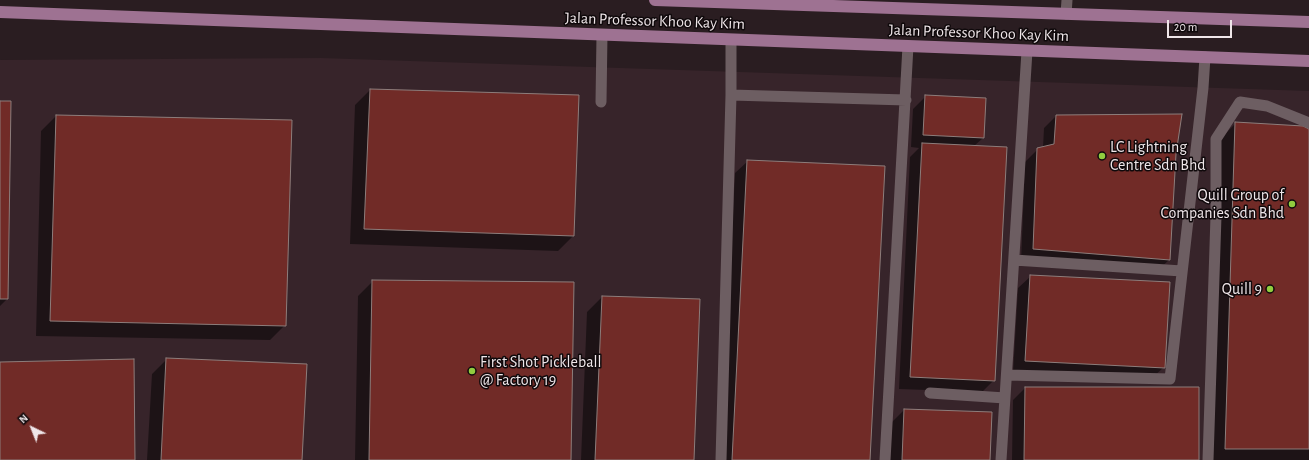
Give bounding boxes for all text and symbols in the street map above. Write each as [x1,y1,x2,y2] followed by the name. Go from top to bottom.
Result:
[565,8,745,34] street label: Jalan Professor Khoo Kay Kim
[1169,12,1234,38] scale bar
[889,20,1069,46] street label: Jalan Professor Khoo Kay Kim
[1174,21,1197,33] text: 20 m
[1110,137,1206,175] place label: LC Lightning Centre Sdn Bhd
[1097,151,1107,161] marker: LC Lightning Centre Sdn Bhd
[1160,185,1284,223] place label: Quill Group of Companies Sdn Bhd
[1287,199,1297,209] marker: Quill Group of Companies Sdn Bhd
[1222,279,1262,299] place label: Quill 9
[1265,284,1275,294] marker: Quill 9
[480,352,601,390] place label: First Shot Pickleball @ Factory 19
[467,366,477,376] marker: First Shot Pickleball @ Factory 19
[12,408,52,448] north arrow
[17,412,30,425] text: N

